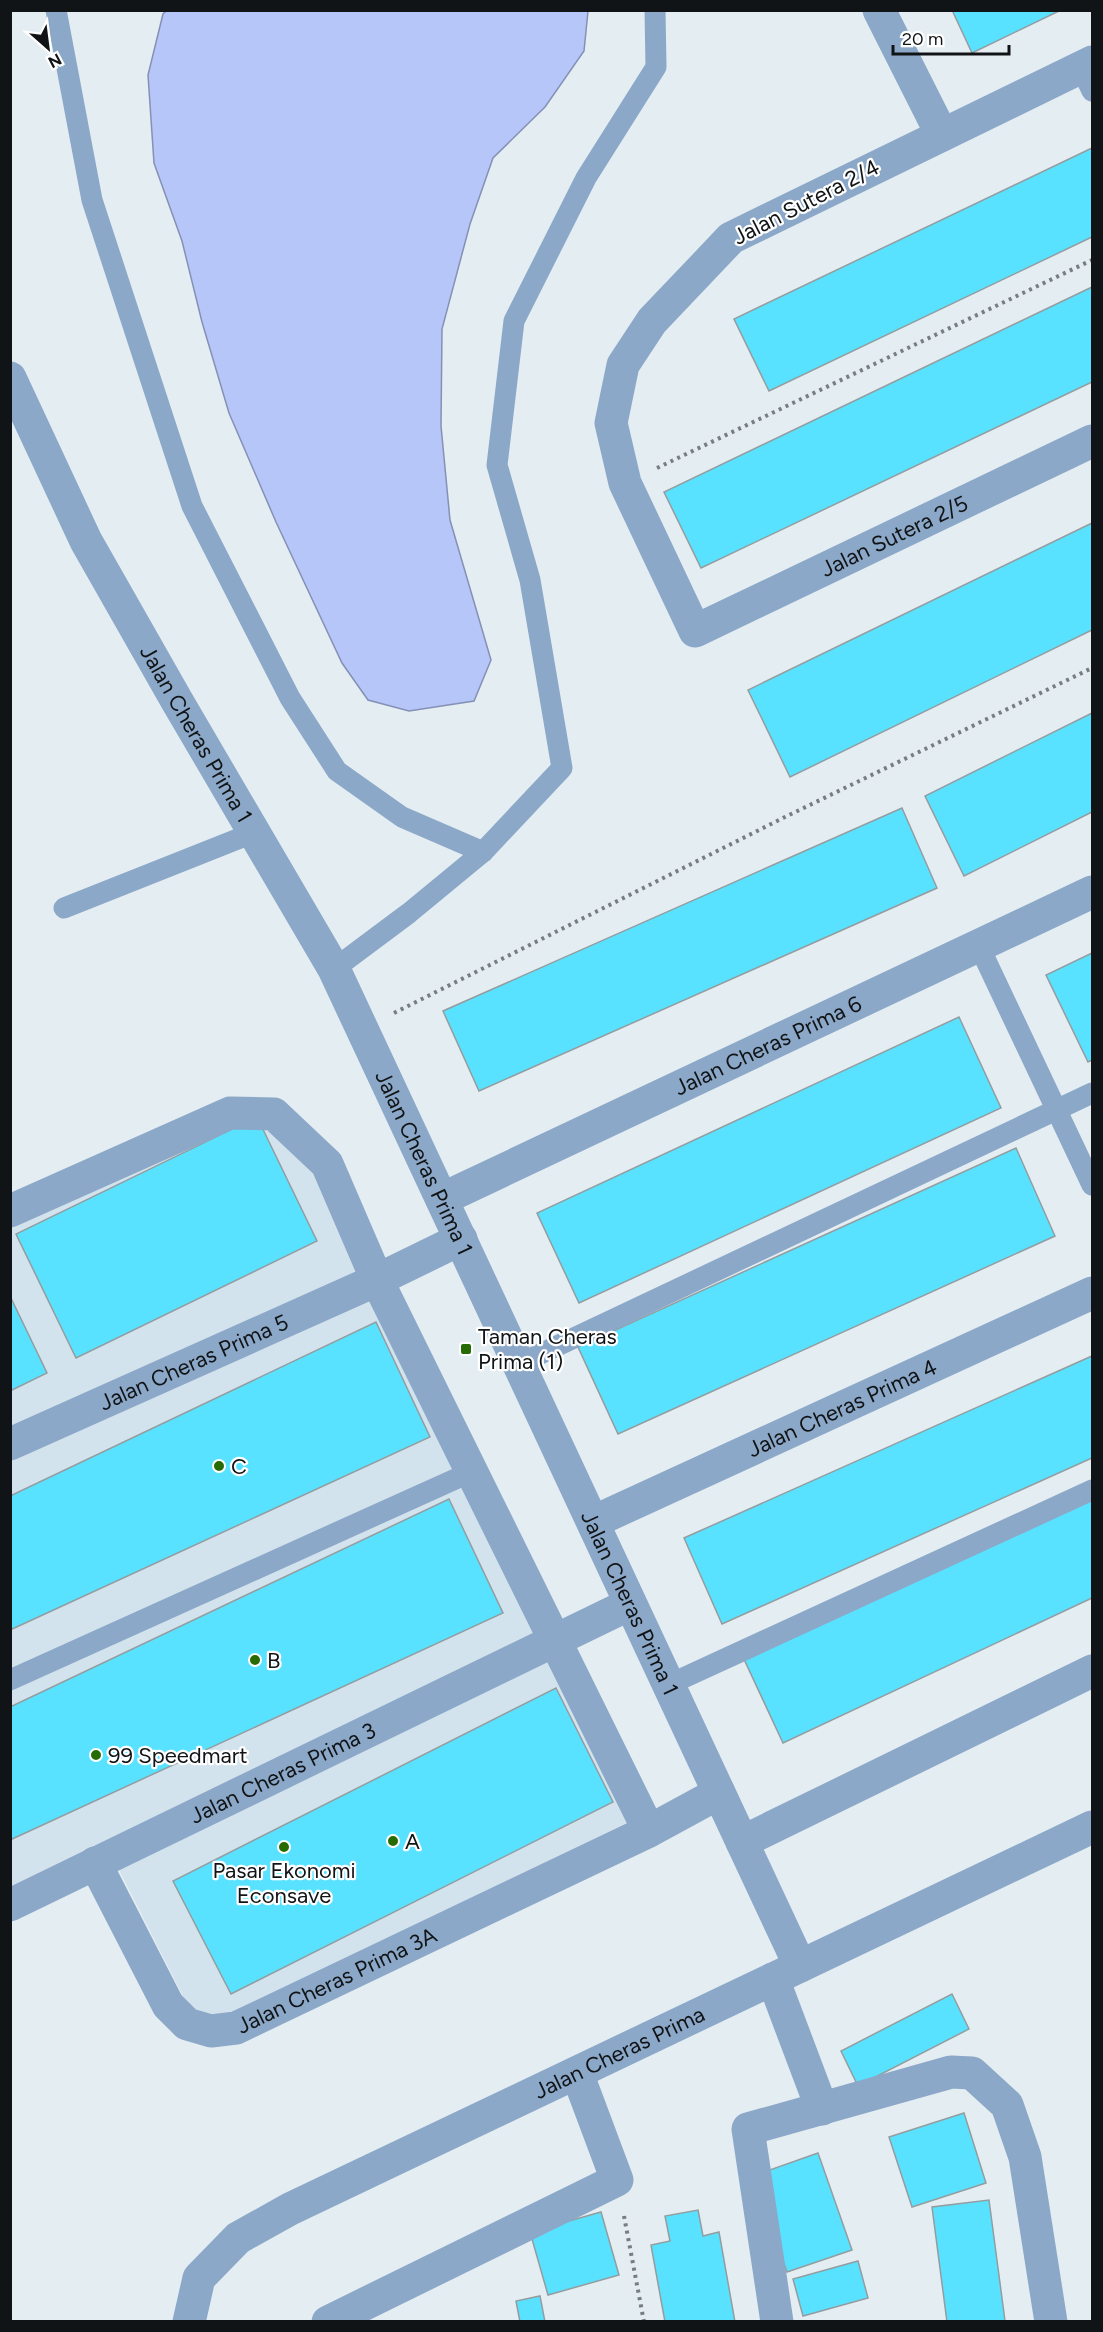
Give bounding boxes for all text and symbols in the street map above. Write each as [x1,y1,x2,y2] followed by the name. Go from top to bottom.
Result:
[18,18,78,78] north arrow
[893,18,1008,56] scale bar
[902,28,943,50] text: 20 m
[45,50,65,72] text: N
[728,153,884,251] street label: Jalan Sutera 2/4
[816,489,972,583] street label: Jalan Sutera 2/5
[135,640,259,827] street label: Jalan Cheras Prima 1
[670,989,866,1101] street label: Jalan Cheras Prima 6
[370,1066,479,1259] street label: Jalan Cheras Prima 1
[95,1308,292,1416] street label: Jalan Cheras Prima 5
[478,1323,617,1375] place label: Taman Cheras Prima (1)
[459,1342,473,1356] marker: Taman Cheras Prima (1)
[743,1353,941,1463] street label: Jalan Cheras Prima 4
[231,1453,247,1480] place label: C
[212,1459,226,1473] marker: C
[575,1506,685,1699] street label: Jalan Cheras Prima 1
[267,1647,280,1674] place label: B
[248,1653,262,1667] marker: B
[185,1716,380,1829] street label: Jalan Cheras Prima 3
[108,1742,247,1769] place label: 99 Speedmart
[89,1748,103,1762] marker: 99 Speedmart
[405,1828,420,1855] place label: A
[386,1834,400,1848] marker: A
[277,1840,291,1854] marker: Pasar Ekonomi Econsave
[212,1857,356,1909] place label: Pasar Ekonomi Econsave
[232,1921,441,2039] street label: Jalan Cheras Prima 3A
[529,2000,709,2104] street label: Jalan Cheras Prima

